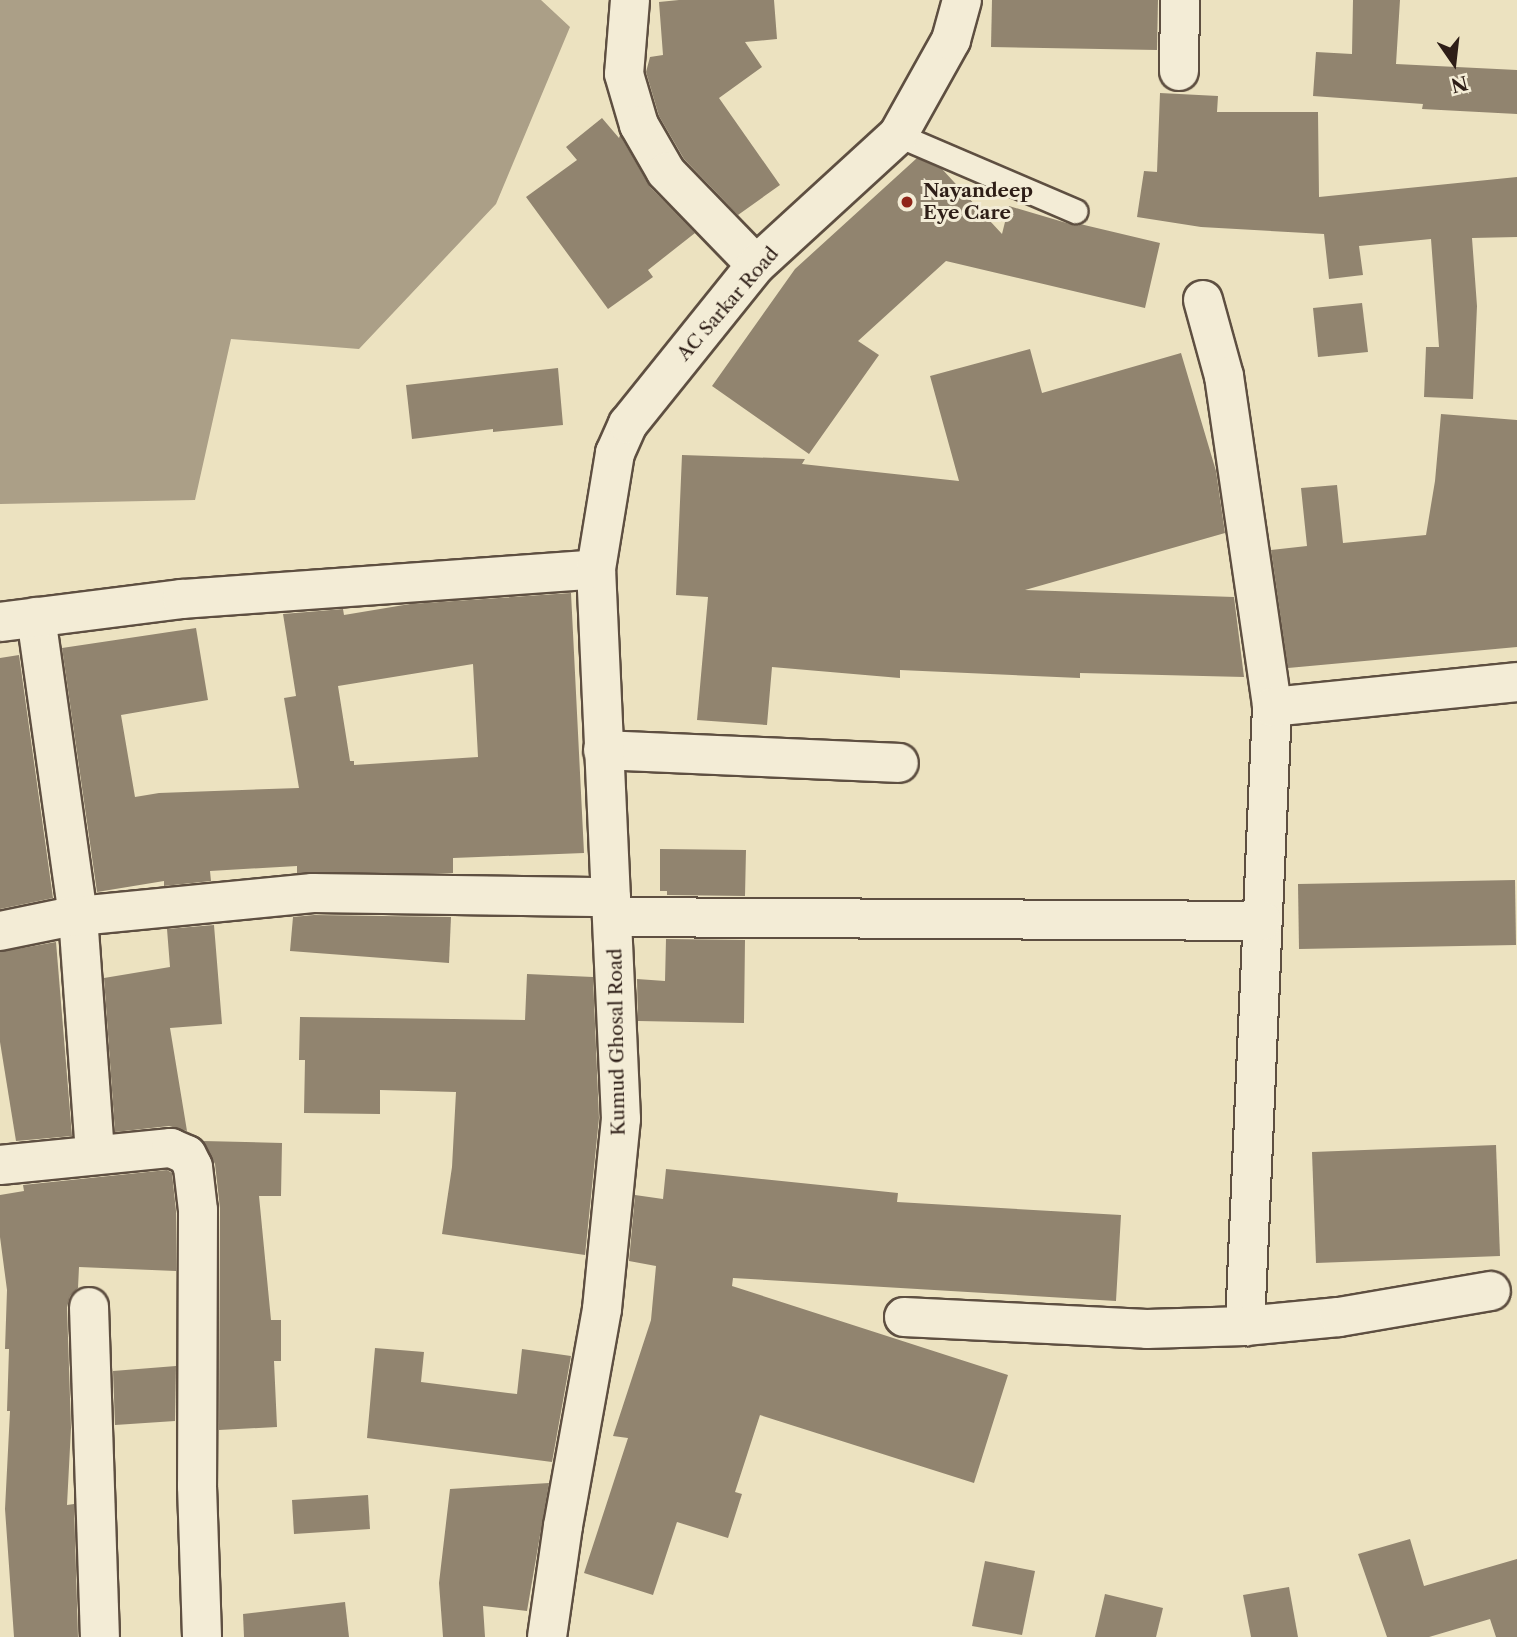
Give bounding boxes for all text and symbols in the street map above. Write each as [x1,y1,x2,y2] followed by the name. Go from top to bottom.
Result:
[1419,28,1489,98] north arrow
[1448,71,1470,97] text: N
[923,180,1033,224] place label: Nayandeep Eye Care
[897,192,917,212] marker: Nayandeep Eye Care
[672,242,784,366] street label: AC Sarkar Road
[604,948,630,1136] street label: Kumud Ghosal Road

